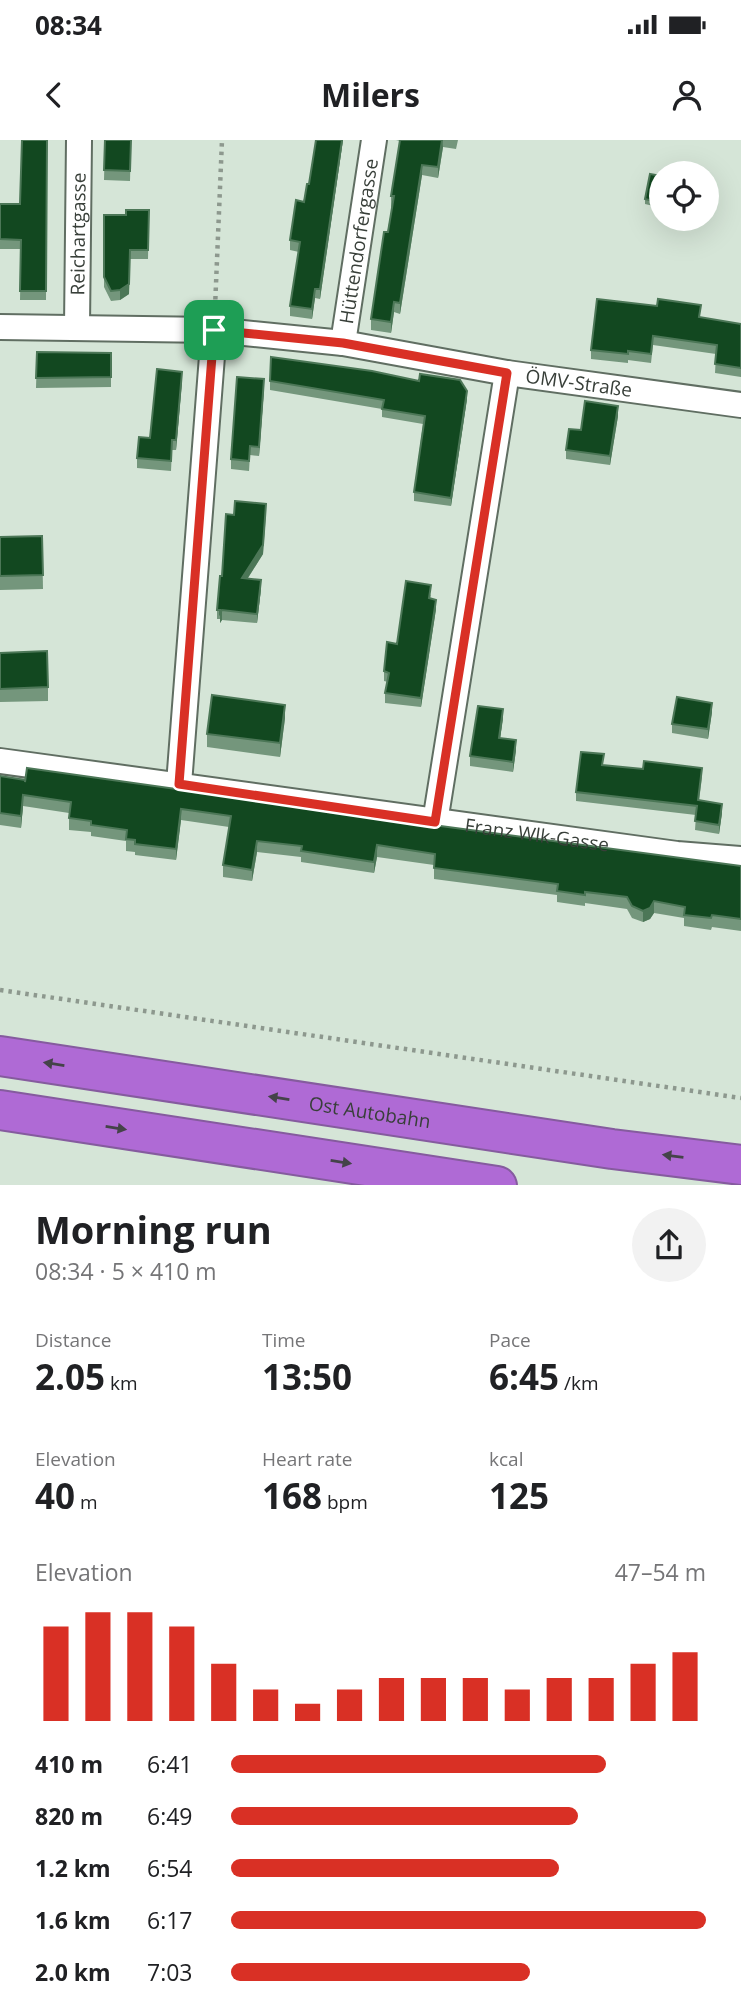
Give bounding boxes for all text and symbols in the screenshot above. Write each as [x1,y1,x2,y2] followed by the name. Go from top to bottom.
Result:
[35,7,102,43] text: 08:34
[321,73,420,116] text: Milers
[35,76,73,114] icon: back
[668,76,706,114] icon: person
[333,157,384,326] street label: Hüttendorfergasse
[649,161,719,231] map controls
[649,161,719,231] button: locate
[64,172,92,296] street label: Reichartgasse
[184,300,244,360] pin
[195,311,233,349] icon: arrive
[524,363,634,403] street label: ÖMV-Straße
[463,812,611,858] street label: Franz Wlk-Gasse
[43,1058,65,1069] one-way arrow
[307,1090,432,1134] street label: Ost Autobahn
[267,1092,289,1103] one-way arrow
[105,1122,127,1133] one-way arrow
[662,1151,684,1162] one-way arrow
[330,1157,352,1168] one-way arrow
[35,1203,272,1255] text: Morning run
[632,1208,706,1282] button: share
[35,1255,217,1287] text: 08:34 · 5 × 410 m
[35,1327,111,1353] text: Distance
[262,1327,306,1353] text: Time
[489,1327,531,1353] text: Pace
[35,1353,105,1400] text: 2.05
[262,1353,352,1400] text: 13:50
[489,1353,559,1400] text: 6:45
[105,1370,138,1396] text: km
[559,1370,599,1396] text: /km
[35,1446,116,1472] text: Elevation
[262,1446,352,1472] text: Heart rate
[489,1446,523,1472] text: kcal
[35,1472,75,1519] text: 40
[262,1472,322,1519] text: 168
[489,1472,549,1519] text: 125
[75,1489,98,1515] text: m
[322,1489,368,1515] text: bpm
[35,1556,133,1588] text: Elevation
[615,1556,706,1588] text: 47–54 m
[35,1748,103,1780] text: 410 m
[147,1748,193,1780] text: 6:41
[35,1800,103,1832] text: 820 m
[147,1800,193,1832] text: 6:49
[35,1852,111,1884] text: 1.2 km
[147,1852,193,1884] text: 6:54
[35,1904,111,1936] text: 1.6 km
[147,1904,193,1936] text: 6:17
[35,1956,111,1988] text: 2.0 km
[147,1956,193,1988] text: 7:03

